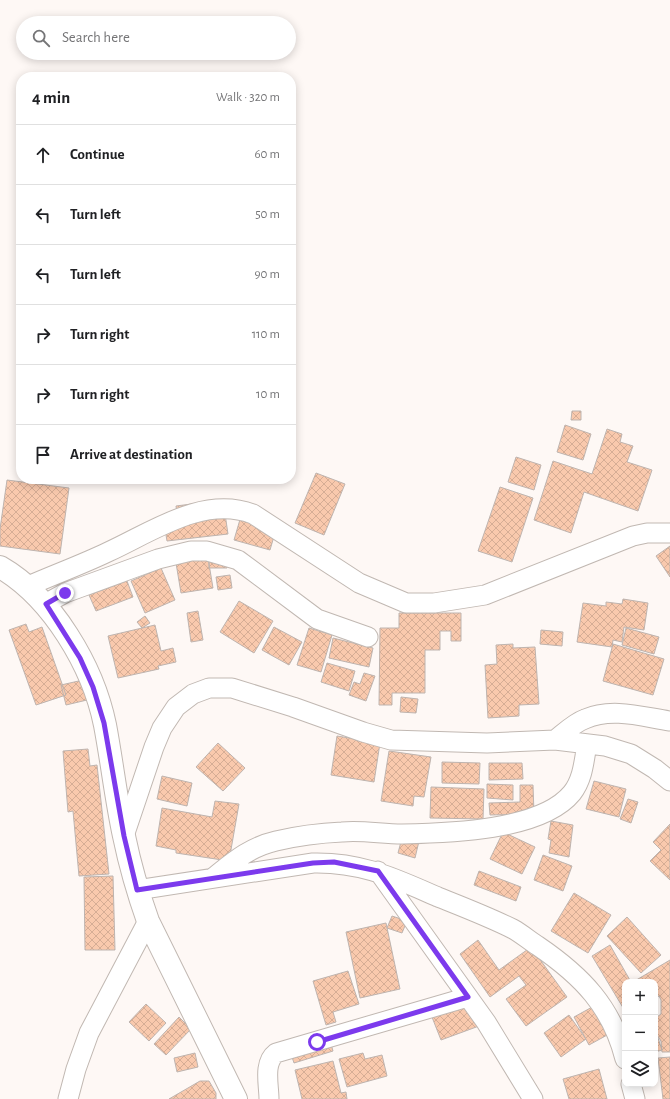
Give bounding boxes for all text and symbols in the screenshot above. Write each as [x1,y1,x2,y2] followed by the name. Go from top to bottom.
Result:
[16,16,296,60] search box
[30,27,52,49] icon: search
[62,30,130,45] text: Search here
[32,89,70,106] text: 4 min
[216,91,280,104] text: Walk · 320 m
[32,144,54,166] icon: ahead
[70,147,125,162] text: Continue
[254,148,280,161] text: 60 m
[32,204,54,226] icon: left
[70,207,121,222] text: Turn left
[255,208,280,221] text: 50 m
[32,264,54,286] icon: left
[70,267,121,282] text: Turn left
[254,268,280,281] text: 90 m
[32,324,54,346] icon: right
[70,327,129,342] text: Turn right
[252,328,280,341] text: 110 m
[32,384,54,406] icon: right
[70,387,129,402] text: Turn right
[256,388,280,401] text: 10 m
[32,444,54,466] icon: arrive
[70,447,193,462] text: Arrive at destination
[56,584,74,602] route end
[622,979,658,1087] map controls
[622,979,658,1015] button: +
[622,1015,658,1051] button: −
[308,1033,326,1051] route start
[622,1051,658,1087] button: layers

